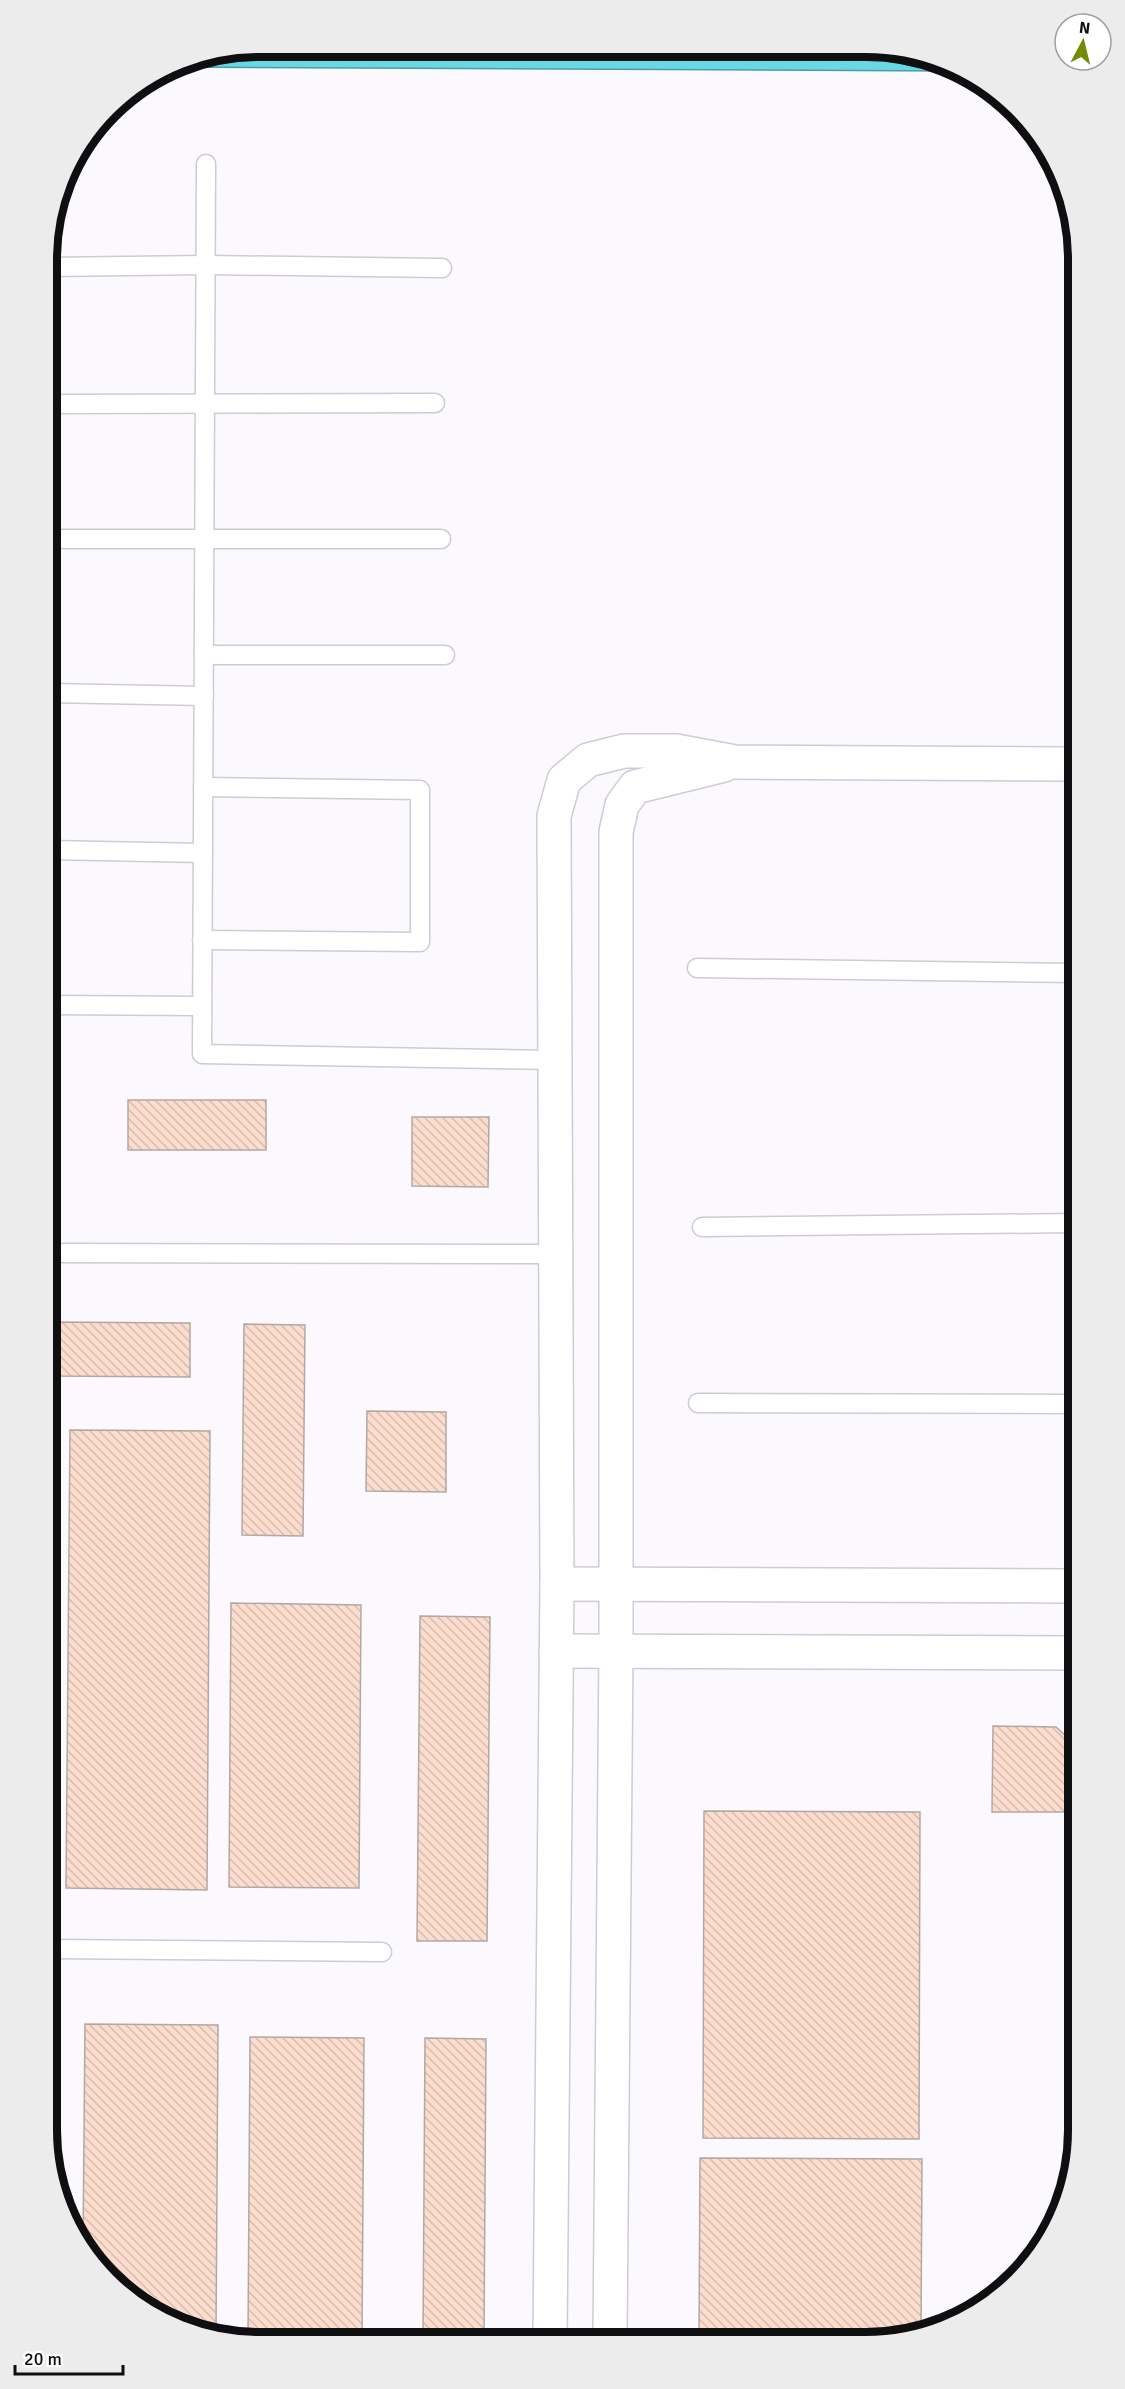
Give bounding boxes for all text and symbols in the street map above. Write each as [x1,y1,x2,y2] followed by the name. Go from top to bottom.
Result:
[1053,12,1113,72] north arrow
[1078,18,1091,39] text: N
[15,2338,123,2376] scale bar
[24,2348,62,2370] text: 20 m

